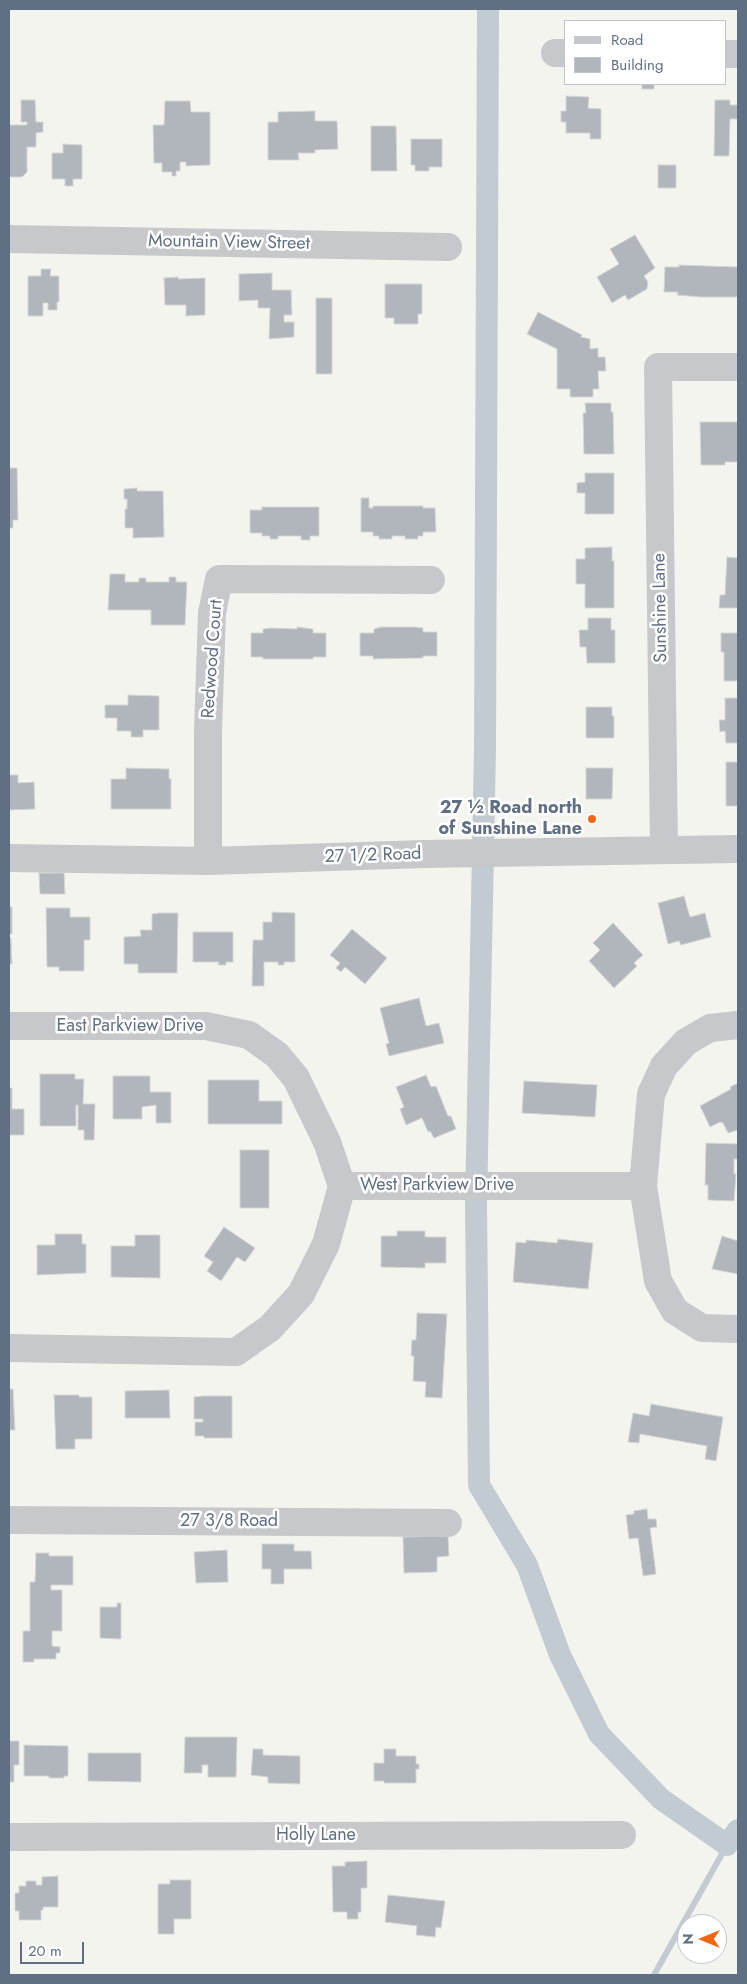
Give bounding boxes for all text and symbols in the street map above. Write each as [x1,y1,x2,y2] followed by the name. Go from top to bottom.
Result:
[564,20,727,85] legend
[611,29,643,51] text: Road
[611,54,663,76] text: Building
[148,231,310,255] street label: Mountain View Street
[649,553,673,663] street label: Sunshine Lane
[198,599,228,719] street label: Redwood Court
[438,798,582,841] place label: 27 ½ Road north of Sunshine Lane
[586,813,598,825] marker: 27 ½ Road north of Sunshine Lane
[324,844,422,868] street label: 27 1/2 Road
[56,1016,204,1038] street label: East Parkview Drive
[360,1175,514,1197] street label: West Parkview Drive
[180,1511,278,1533] street label: 27 3/8 Road
[276,1825,356,1847] street label: Holly Lane
[677,1914,727,1964] north arrow
[22,1932,86,1964] scale bar
[678,1933,698,1945] text: N
[28,1940,62,1962] text: 20 m

